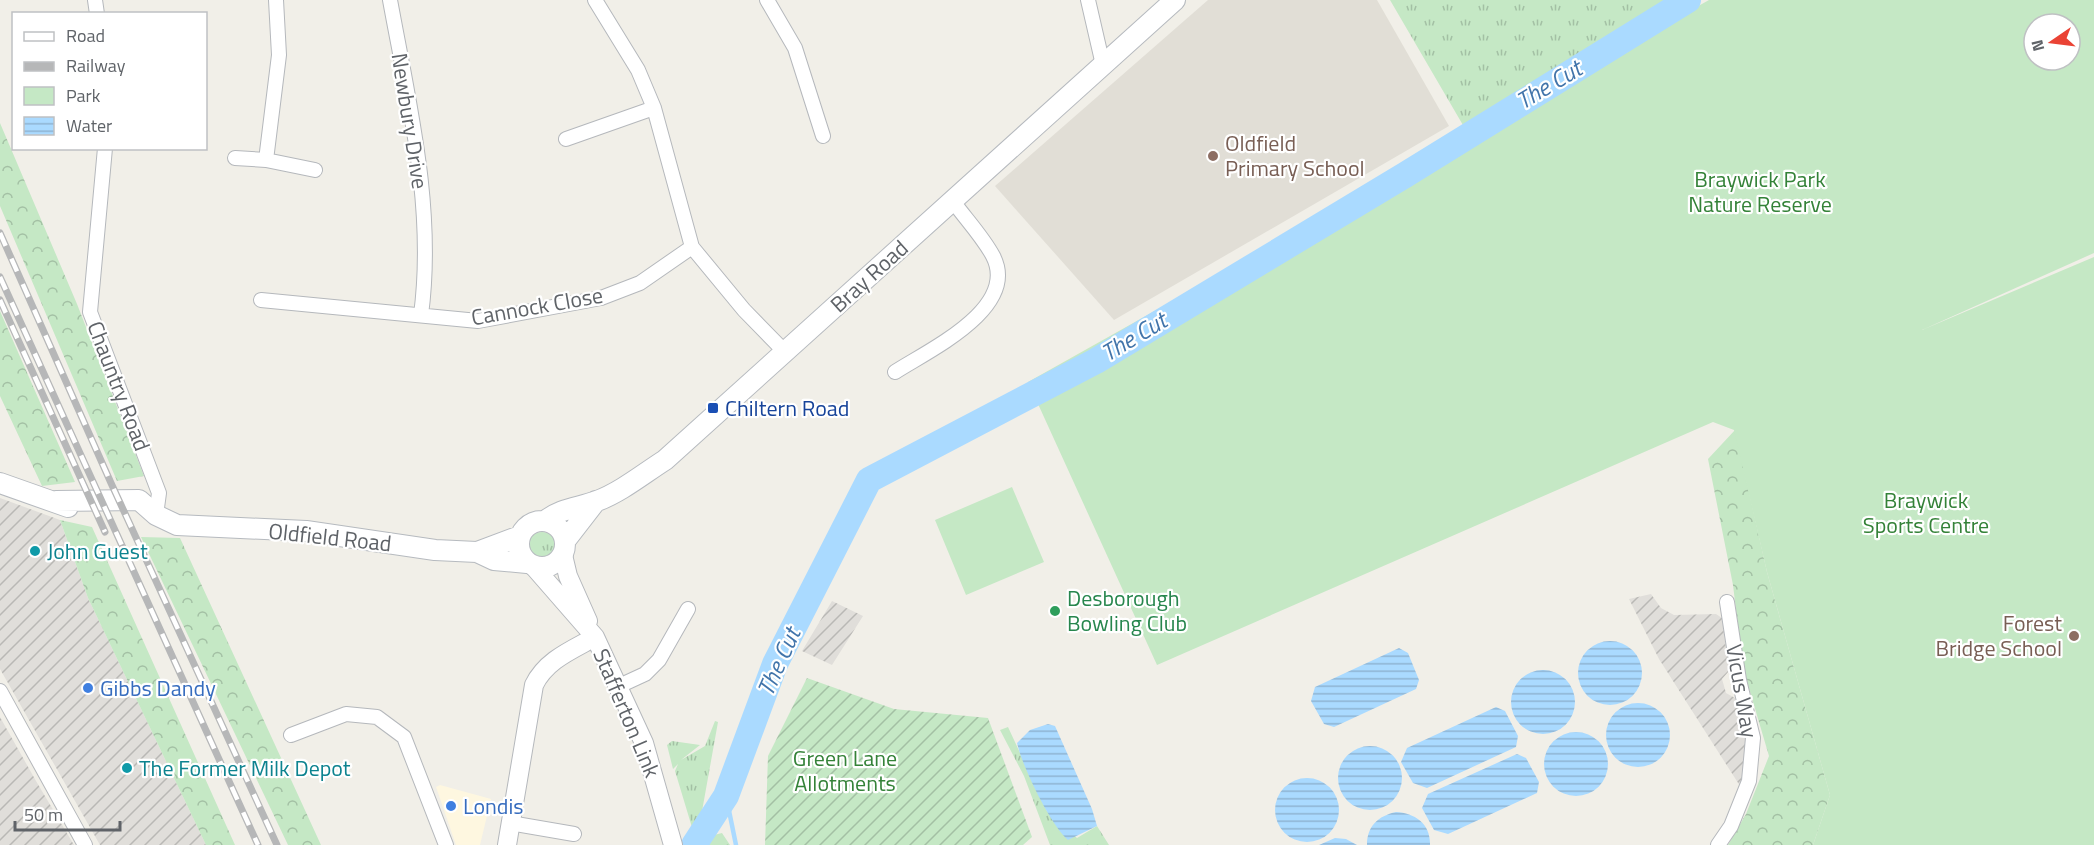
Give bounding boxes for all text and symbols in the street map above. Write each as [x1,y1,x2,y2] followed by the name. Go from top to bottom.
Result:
[12,12,207,150] legend
[2022,12,2082,72] north arrow
[66,22,105,49] text: Road
[2024,37,2050,54] text: N
[1509,49,1591,118] water label: The Cut
[382,51,438,191] street label: Newbury Drive
[66,52,126,79] text: Railway
[66,82,101,109] text: Park
[66,112,112,139] text: Water
[1225,126,1365,185] place label: Oldfield Primary School
[1206,149,1220,163] marker: Oldfield Primary School
[1688,162,1832,221] park label: Braywick Park Nature Reserve
[822,232,916,320] street label: Bray Road
[468,278,606,334] street label: Cannock Close
[1094,301,1176,370] water label: The Cut
[79,316,159,456] street label: Chauntry Road
[725,391,849,425] place label: Chiltern Road
[706,401,720,415] marker: Chiltern Road
[1863,483,1989,542] park label: Braywick Sports Centre
[267,514,393,560] street label: Oldfield Road
[47,534,148,568] place label: John Guest
[28,544,42,558] marker: John Guest
[1067,581,1187,640] place label: Desborough Bowling Club
[1048,604,1062,618] marker: Desborough Bowling Club
[1935,606,2062,665] place label: Forest Bridge School
[747,619,810,701] water label: The Cut
[2067,629,2081,643] marker: Forest Bridge School
[1717,641,1767,741] street label: Vicus Way
[585,643,670,783] street label: Stafferton Link
[100,671,216,705] place label: Gibbs Dandy
[81,681,95,695] marker: Gibbs Dandy
[793,741,897,800] park label: Green Lane Allotments
[139,751,351,785] place label: The Former Milk Depot
[120,761,134,775] marker: The Former Milk Depot
[463,789,524,823] place label: Londis
[15,794,120,832] scale bar
[444,799,458,813] marker: Londis
[24,801,63,828] text: 50 m

